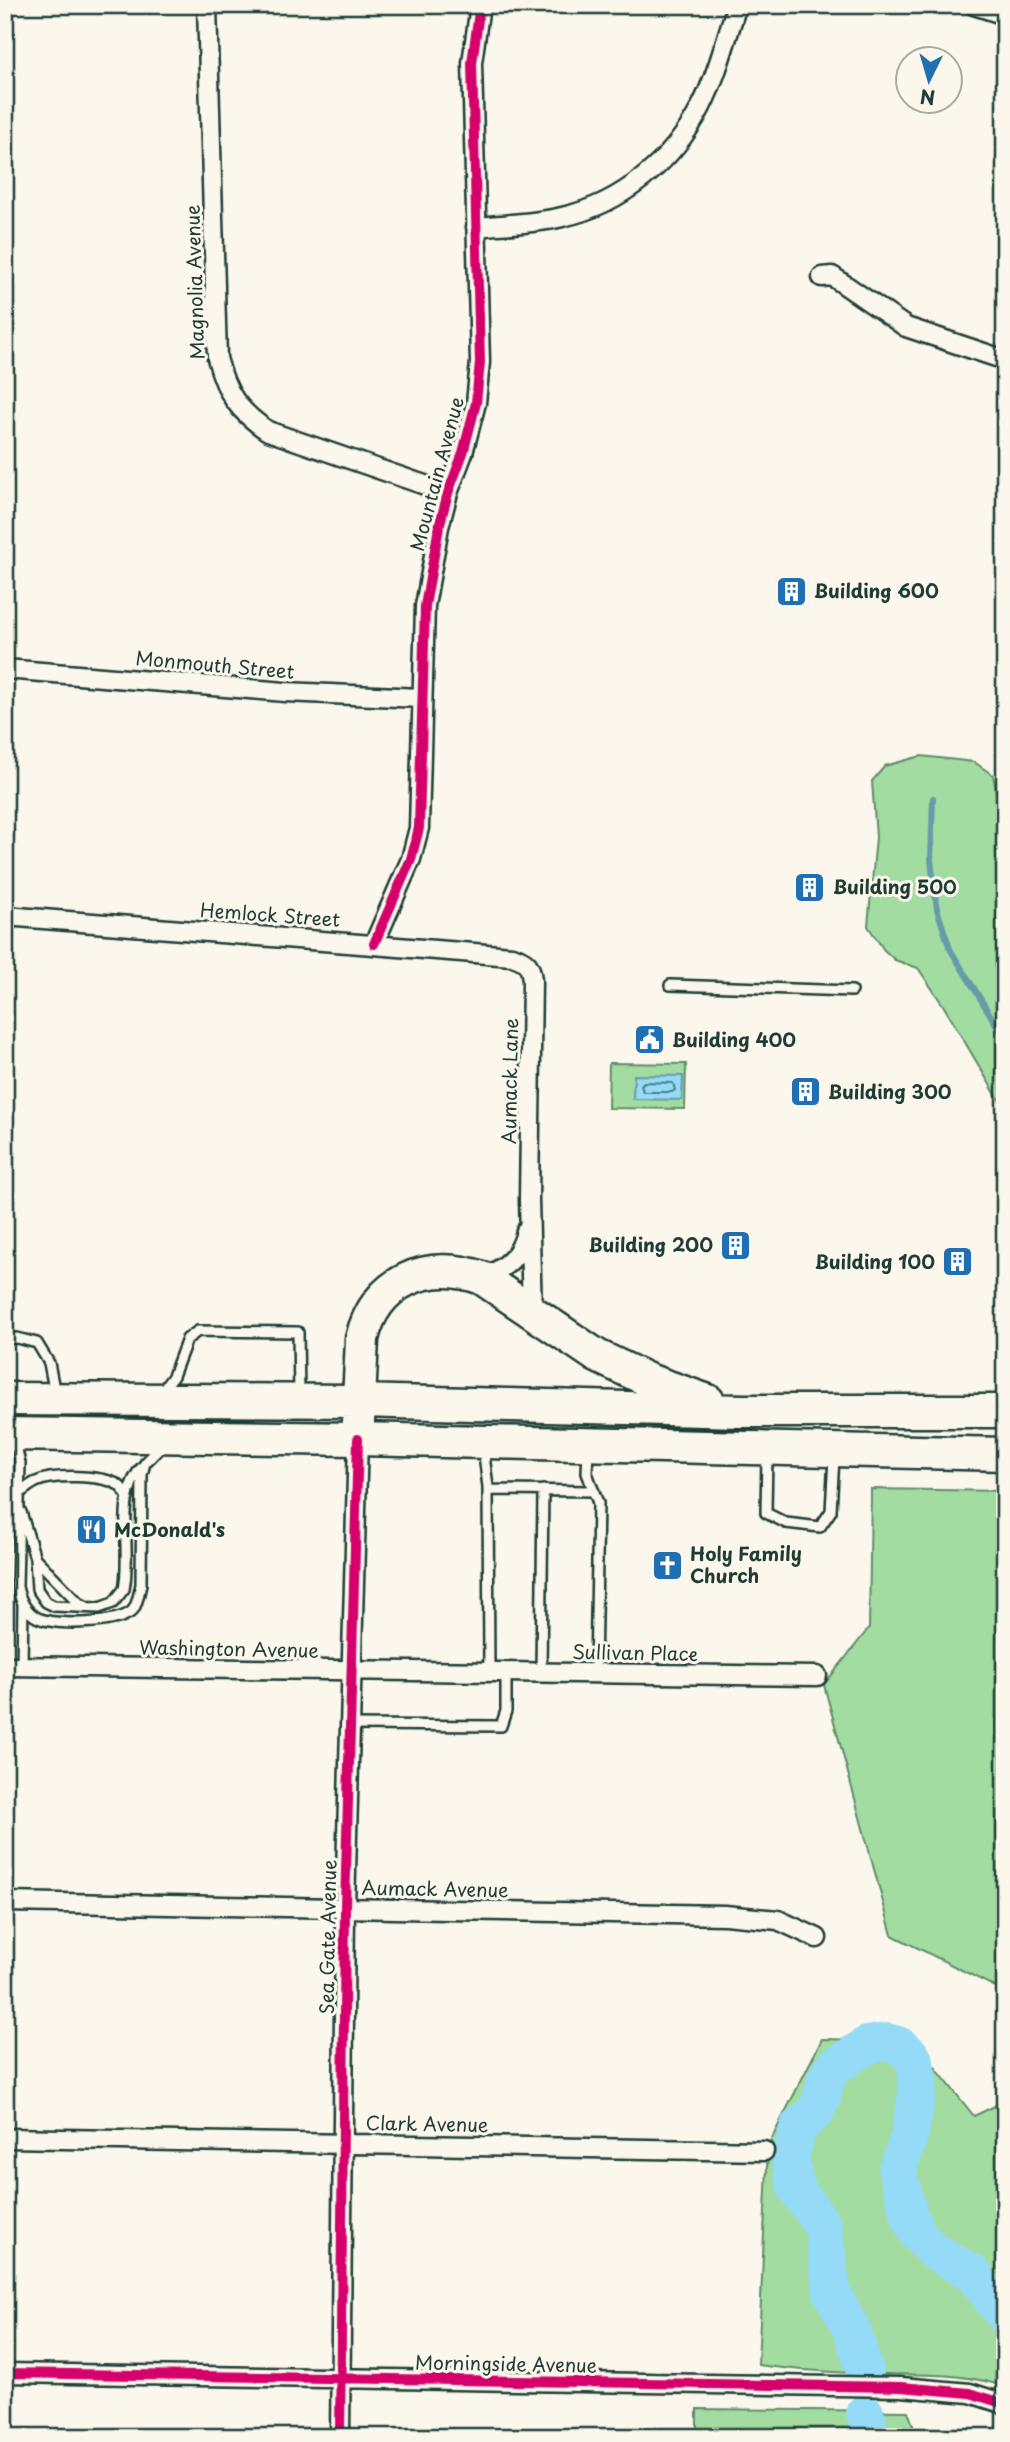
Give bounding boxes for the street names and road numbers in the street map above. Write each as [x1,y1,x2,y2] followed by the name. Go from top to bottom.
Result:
[177,204,211,360] street label: Magnolia Avenue
[402,394,470,554] street label: Mountain Avenue
[134,643,296,685] street label: Monmouth Street
[199,895,341,933] street label: Hemlock Street
[494,1018,524,1144] street label: Aumack Lane
[139,1632,319,1664] street label: Washington Avenue
[572,1637,698,1667] street label: Sullivan Place
[312,1859,342,2015] street label: Sea Gate Avenue
[361,1873,509,1903] street label: Aumack Avenue
[366,2108,489,2138] street label: Clark Avenue
[415,2347,597,2379] street label: Morningside Avenue

